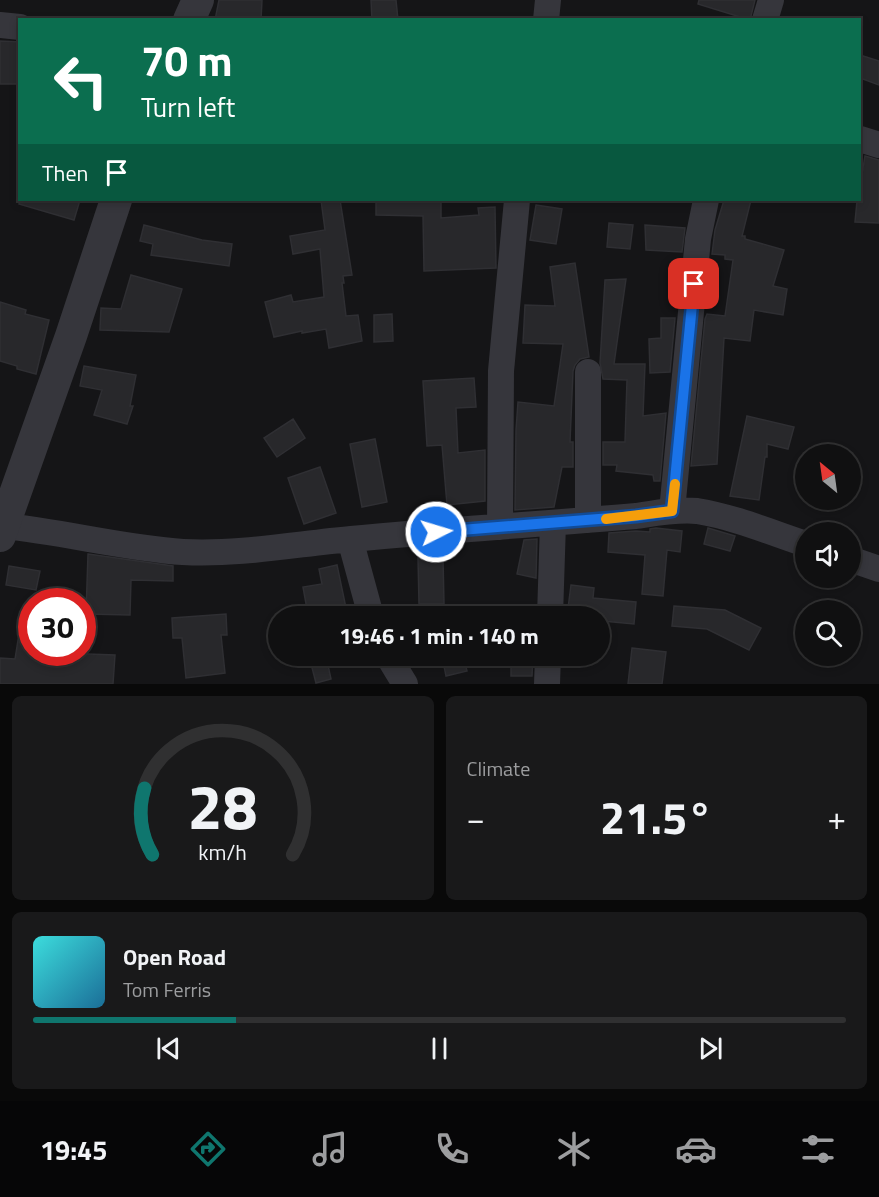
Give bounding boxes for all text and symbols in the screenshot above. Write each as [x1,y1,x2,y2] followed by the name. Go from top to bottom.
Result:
[141,28,233,92] text: 70 m
[42,42,120,120] icon: left
[141,86,235,127] text: Turn left
[42,156,88,190] text: Then
[100,156,133,189] icon: arrive
[668,258,719,309] pin
[677,267,710,300] icon: arrive
[795,444,861,510] north arrow
[795,444,861,666] map controls
[404,500,468,564] position arrow
[795,522,861,588] button: sound
[18,588,96,666] speed limit sign: 30
[795,600,861,666] button: search
[339,619,539,653] text: 19:46 · 1 min · 140 m
[467,753,530,784] text: Climate
[188,758,258,853] text: 28
[600,783,712,851] text: 21.5°
[467,793,485,843] text: −
[828,793,846,843] text: +
[198,836,247,868] text: km/h
[123,940,226,974] text: Open Road
[123,974,211,1005] text: Tom Ferris
[152,1032,185,1065] icon: previous
[423,1032,456,1065] icon: pause
[694,1032,727,1065] icon: next
[187,1128,229,1170] icon: directions
[309,1128,351,1170] icon: music
[431,1128,473,1170] icon: phone
[553,1128,595,1170] icon: climate
[675,1128,717,1170] icon: car
[797,1128,839,1170] icon: filters
[40,1129,107,1170] text: 19:45

